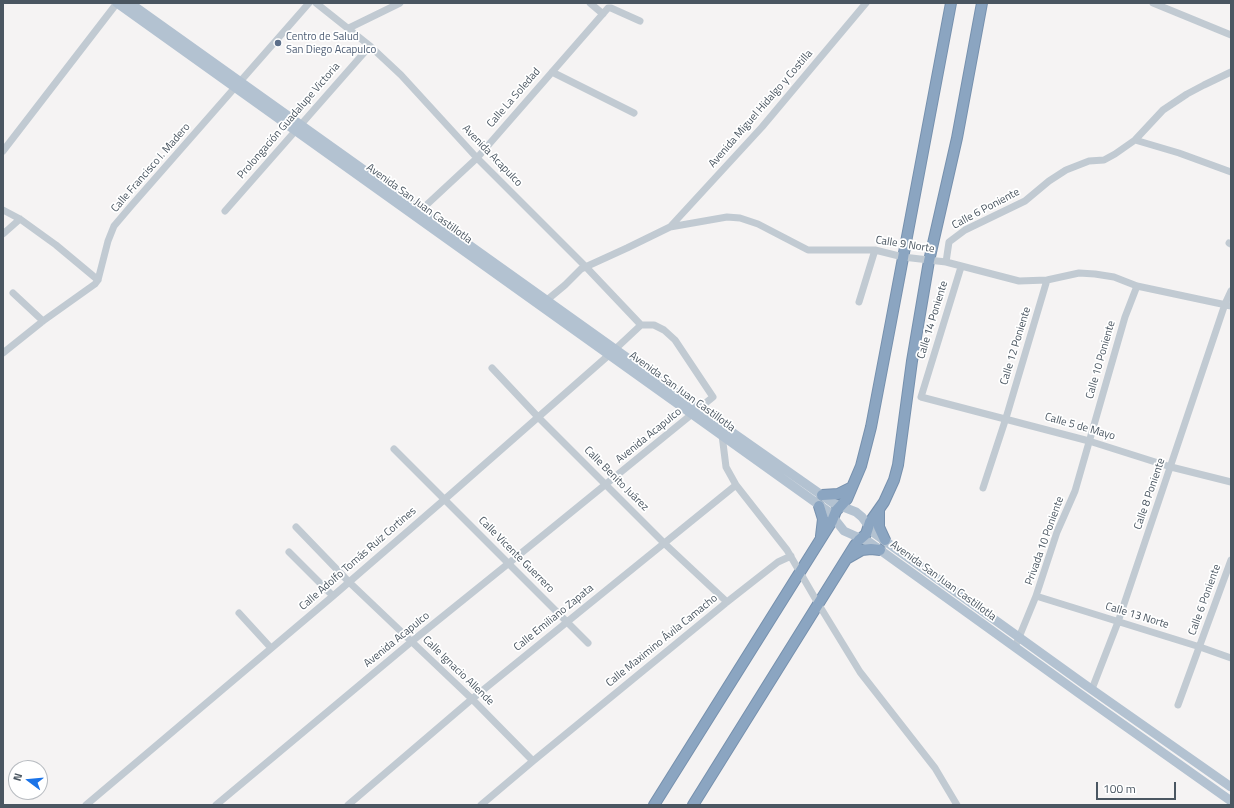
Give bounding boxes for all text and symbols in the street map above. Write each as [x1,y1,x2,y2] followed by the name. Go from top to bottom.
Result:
[286,30,376,56] place label: Centro de Salud San Diego Acapulco
[273,38,283,48] marker: Centro de Salud San Diego Acapulco
[706,47,816,171] street label: Avenida Miguel Hidalgo y Costilla
[235,60,343,182] street label: Prolongación Guadalupe Victoria
[484,65,544,131] street label: Calle La Soledad
[109,121,193,215] street label: Calle Francisco I. Madero
[459,122,525,190] street label: Avenida Acapulco
[364,161,474,247] street label: Avenida San Juan Castillotla
[950,186,1022,232] street label: Calle 6 Poniente
[875,234,935,256] street label: Calle 9 Norte
[915,279,951,361] street label: Calle 14 Poniente
[998,305,1034,387] street label: Calle 12 Poniente
[1084,319,1118,401] street label: Calle 10 Poniente
[627,349,737,435] street label: Avenida San Juan Castillotla
[613,405,685,467] street label: Avenida Acapulco
[1043,411,1117,443] street label: Calle 5 de Mayo
[581,444,651,514] street label: Calle Benito Juárez
[1132,457,1168,531] street label: Calle 8 Poniente
[1023,495,1067,587] street label: Privada 10 Poniente
[297,505,419,613] street label: Calle Adolfo Tomás Ruiz Cortines
[475,514,557,596] street label: Calle Vicente Guerrero
[888,538,998,624] street label: Avenida San Juan Castillotla
[1186,563,1224,637] street label: Calle 6 Poniente
[511,582,597,654] street label: Calle Emiliano Zapata
[604,592,720,690] street label: Calle Maximino Ávila Camacho
[1104,600,1170,632] street label: Calle 13 Norte
[361,609,433,671] street label: Avenida Acapulco
[420,634,496,708] street label: Calle Ignacio Allende
[8,760,48,800] north arrow
[9,771,26,783] text: N
[1098,774,1178,800] scale bar
[1103,779,1136,798] text: 100 m

